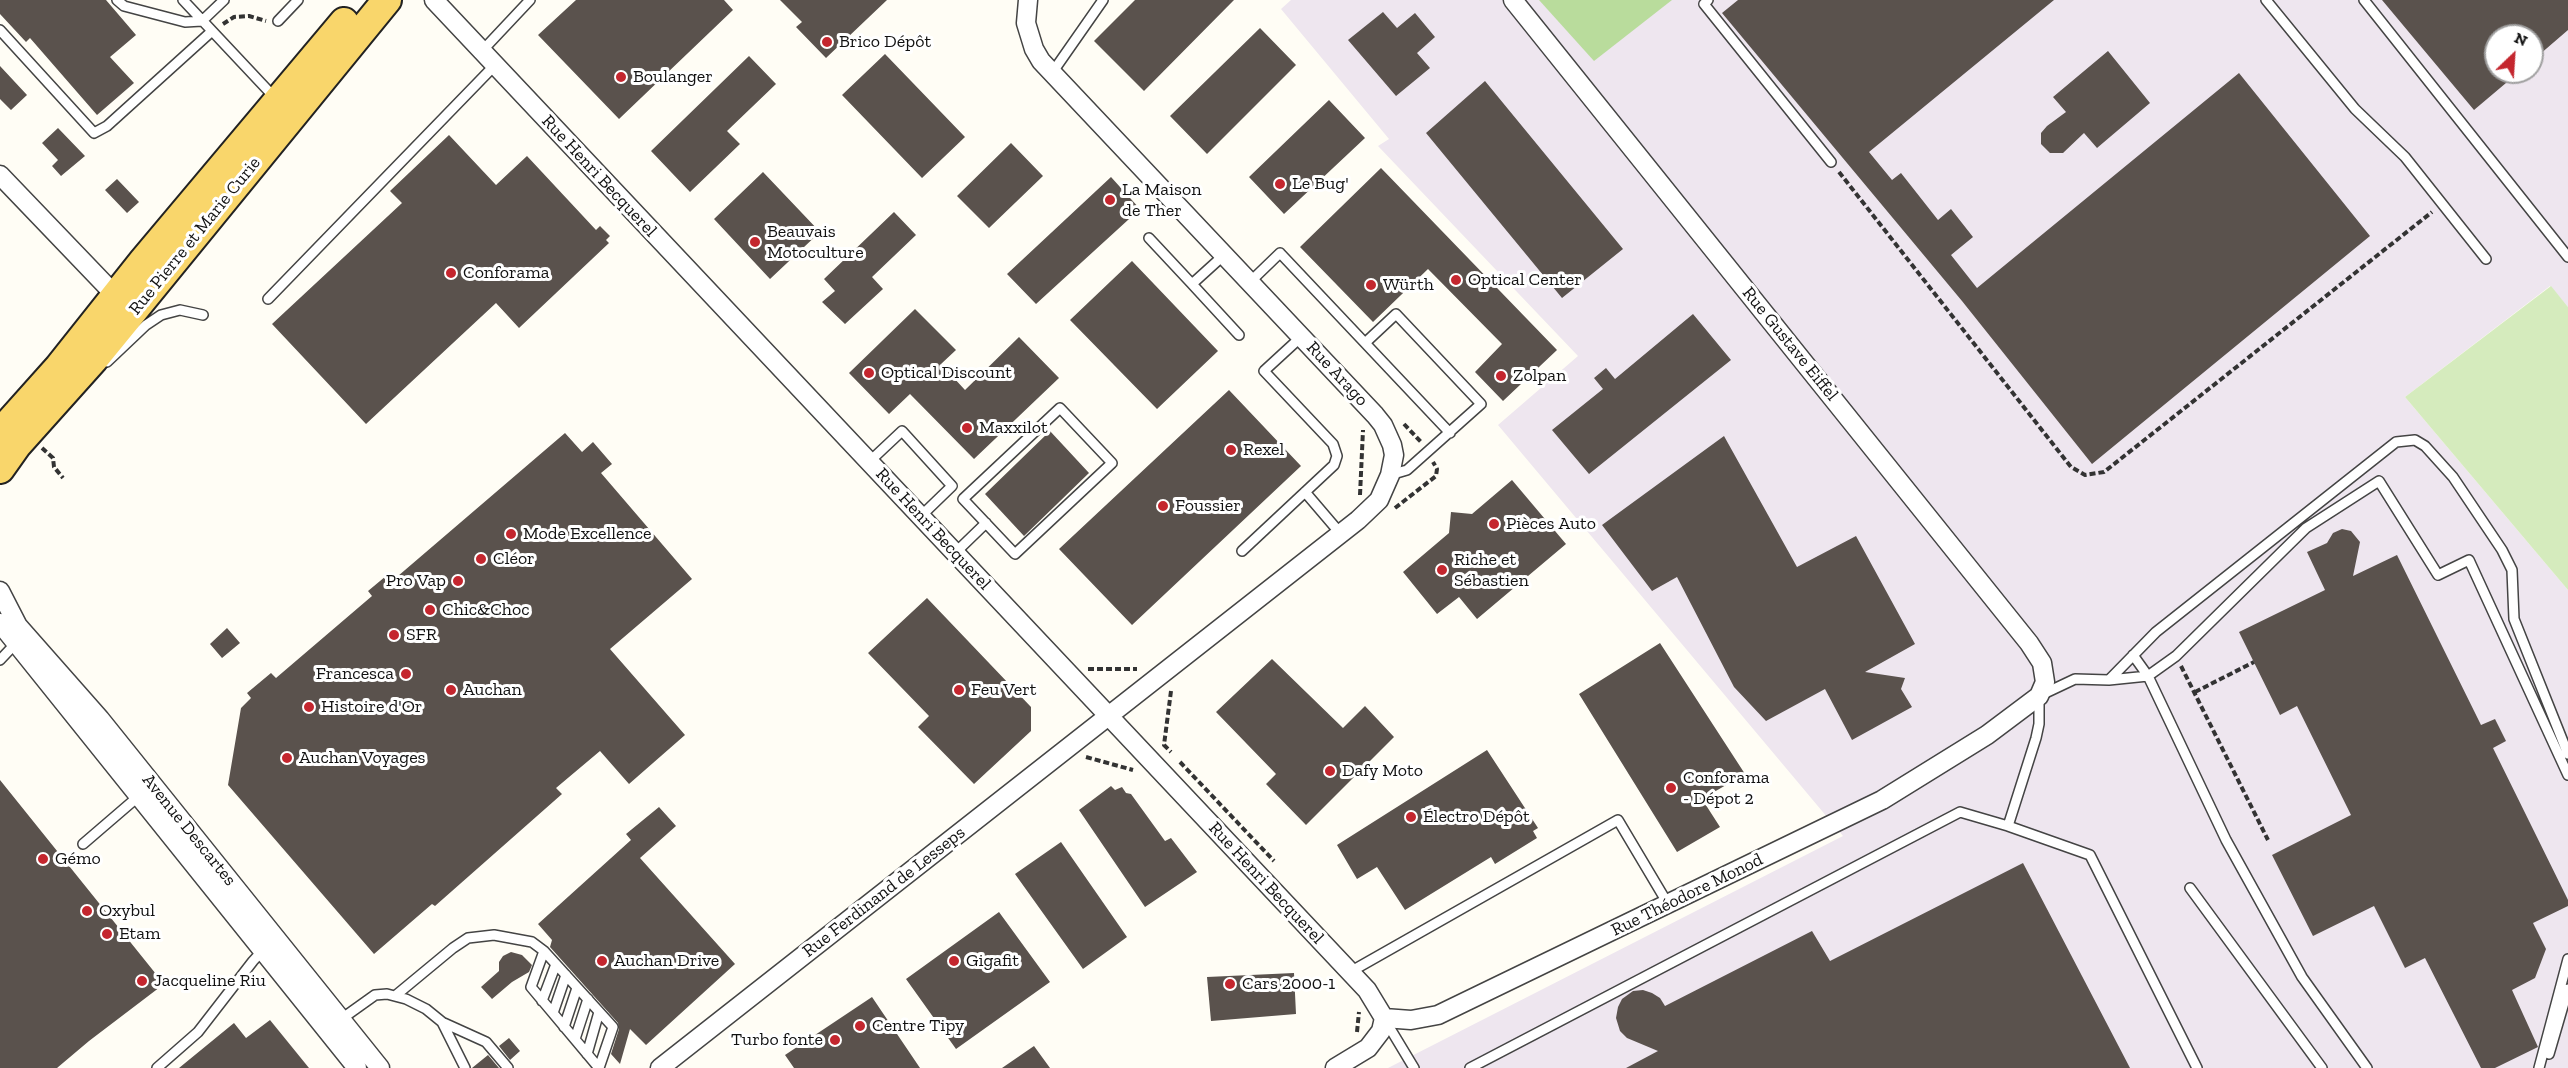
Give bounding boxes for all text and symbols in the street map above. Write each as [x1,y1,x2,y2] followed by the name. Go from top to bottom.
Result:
[2484,24,2544,84] north arrow
[2511,28,2530,50] text: N
[839,31,931,53] place label: Brico Dépôt
[820,35,834,49] marker: Brico Dépôt
[633,66,713,88] place label: Boulanger
[614,70,628,84] marker: Boulanger
[537,110,661,242] street label: Rue Henri Becquerel
[125,153,265,319] street label: Rue Pierre et Marie Curie
[1292,173,1349,195] place label: Le Bug'
[1273,177,1287,191] marker: Le Bug'
[1122,179,1201,222] place label: La Maison de Ther
[1103,193,1117,207] marker: La Maison de Ther
[767,221,864,264] place label: Beauvais Motoculture
[748,235,762,249] marker: Beauvais Motoculture
[463,262,550,284] place label: Conforama
[444,266,458,280] marker: Conforama
[1468,269,1582,291] place label: Optical Center
[1449,273,1463,287] marker: Optical Center
[1383,274,1434,296] place label: Würth
[1364,278,1378,292] marker: Würth
[1737,283,1843,405] street label: Rue Gustave Eiffel
[1302,337,1372,411] street label: Rue Arago
[881,362,1012,384] place label: Optical Discount
[1513,365,1566,387] place label: Zolpan
[862,366,876,380] marker: Optical Discount
[1494,369,1508,383] marker: Zolpan
[979,417,1048,439] place label: Maxxilot
[960,421,974,435] marker: Maxxilot
[1243,439,1284,461] place label: Rexel
[1224,443,1238,457] marker: Rexel
[871,463,995,595] street label: Rue Henri Becquerel
[1175,495,1241,517] place label: Foussier
[1156,499,1170,513] marker: Foussier
[1506,513,1596,535] place label: Pièces Auto
[1487,517,1501,531] marker: Pièces Auto
[523,523,652,545] place label: Mode Excellence
[504,527,518,541] marker: Mode Excellence
[493,548,535,570] place label: Cléor
[1454,549,1529,592] place label: Riche et Sébastien
[474,552,488,566] marker: Cléor
[1435,563,1449,577] marker: Riche et Sébastien
[386,570,446,592] place label: Pro Vap
[451,574,465,588] marker: Pro Vap
[442,599,529,621] place label: Chic&Choc
[423,603,437,617] marker: Chic&Choc
[406,624,437,646] place label: SFR
[387,628,401,642] marker: SFR
[316,663,394,685] place label: Francesca
[399,667,413,681] marker: Francesca
[463,679,522,701] place label: Auchan
[971,679,1037,701] place label: Feu Vert
[444,683,458,697] marker: Auchan
[952,683,966,697] marker: Feu Vert
[321,696,422,718] place label: Histoire d'Or
[302,700,316,714] marker: Histoire d'Or
[299,747,425,769] place label: Auchan Voyages
[280,751,294,765] marker: Auchan Voyages
[1342,760,1423,782] place label: Dafy Moto
[1323,764,1337,778] marker: Dafy Moto
[1683,767,1770,810] place label: Conforama - Dépot 2
[137,770,241,890] street label: Avenue Descartes
[1664,781,1678,795] marker: Conforama - Dépot 2
[1423,806,1530,828] place label: Électro Dépôt
[1404,810,1418,824] marker: Électro Dépôt
[1204,817,1328,949] street label: Rue Henri Becquerel
[798,822,970,962] street label: Rue Ferdinand de Lesseps
[55,848,101,870] place label: Gémo
[1608,849,1766,941] street label: Rue Théodore Monod
[36,852,50,866] marker: Gémo
[99,900,155,922] place label: Oxybul
[80,904,94,918] marker: Oxybul
[119,923,160,945] place label: Etam
[100,927,114,941] marker: Etam
[614,950,719,972] place label: Auchan Drive
[966,950,1019,972] place label: Gigafit
[595,954,609,968] marker: Auchan Drive
[947,954,961,968] marker: Gigafit
[154,970,266,992] place label: Jacqueline Riu
[1242,973,1335,995] place label: Cars 2000-1
[135,974,149,988] marker: Jacqueline Riu
[1223,977,1237,991] marker: Cars 2000-1
[872,1015,964,1037] place label: Centre Tipy
[853,1019,867,1033] marker: Centre Tipy
[731,1029,823,1051] place label: Turbo fonte
[828,1033,842,1047] marker: Turbo fonte

